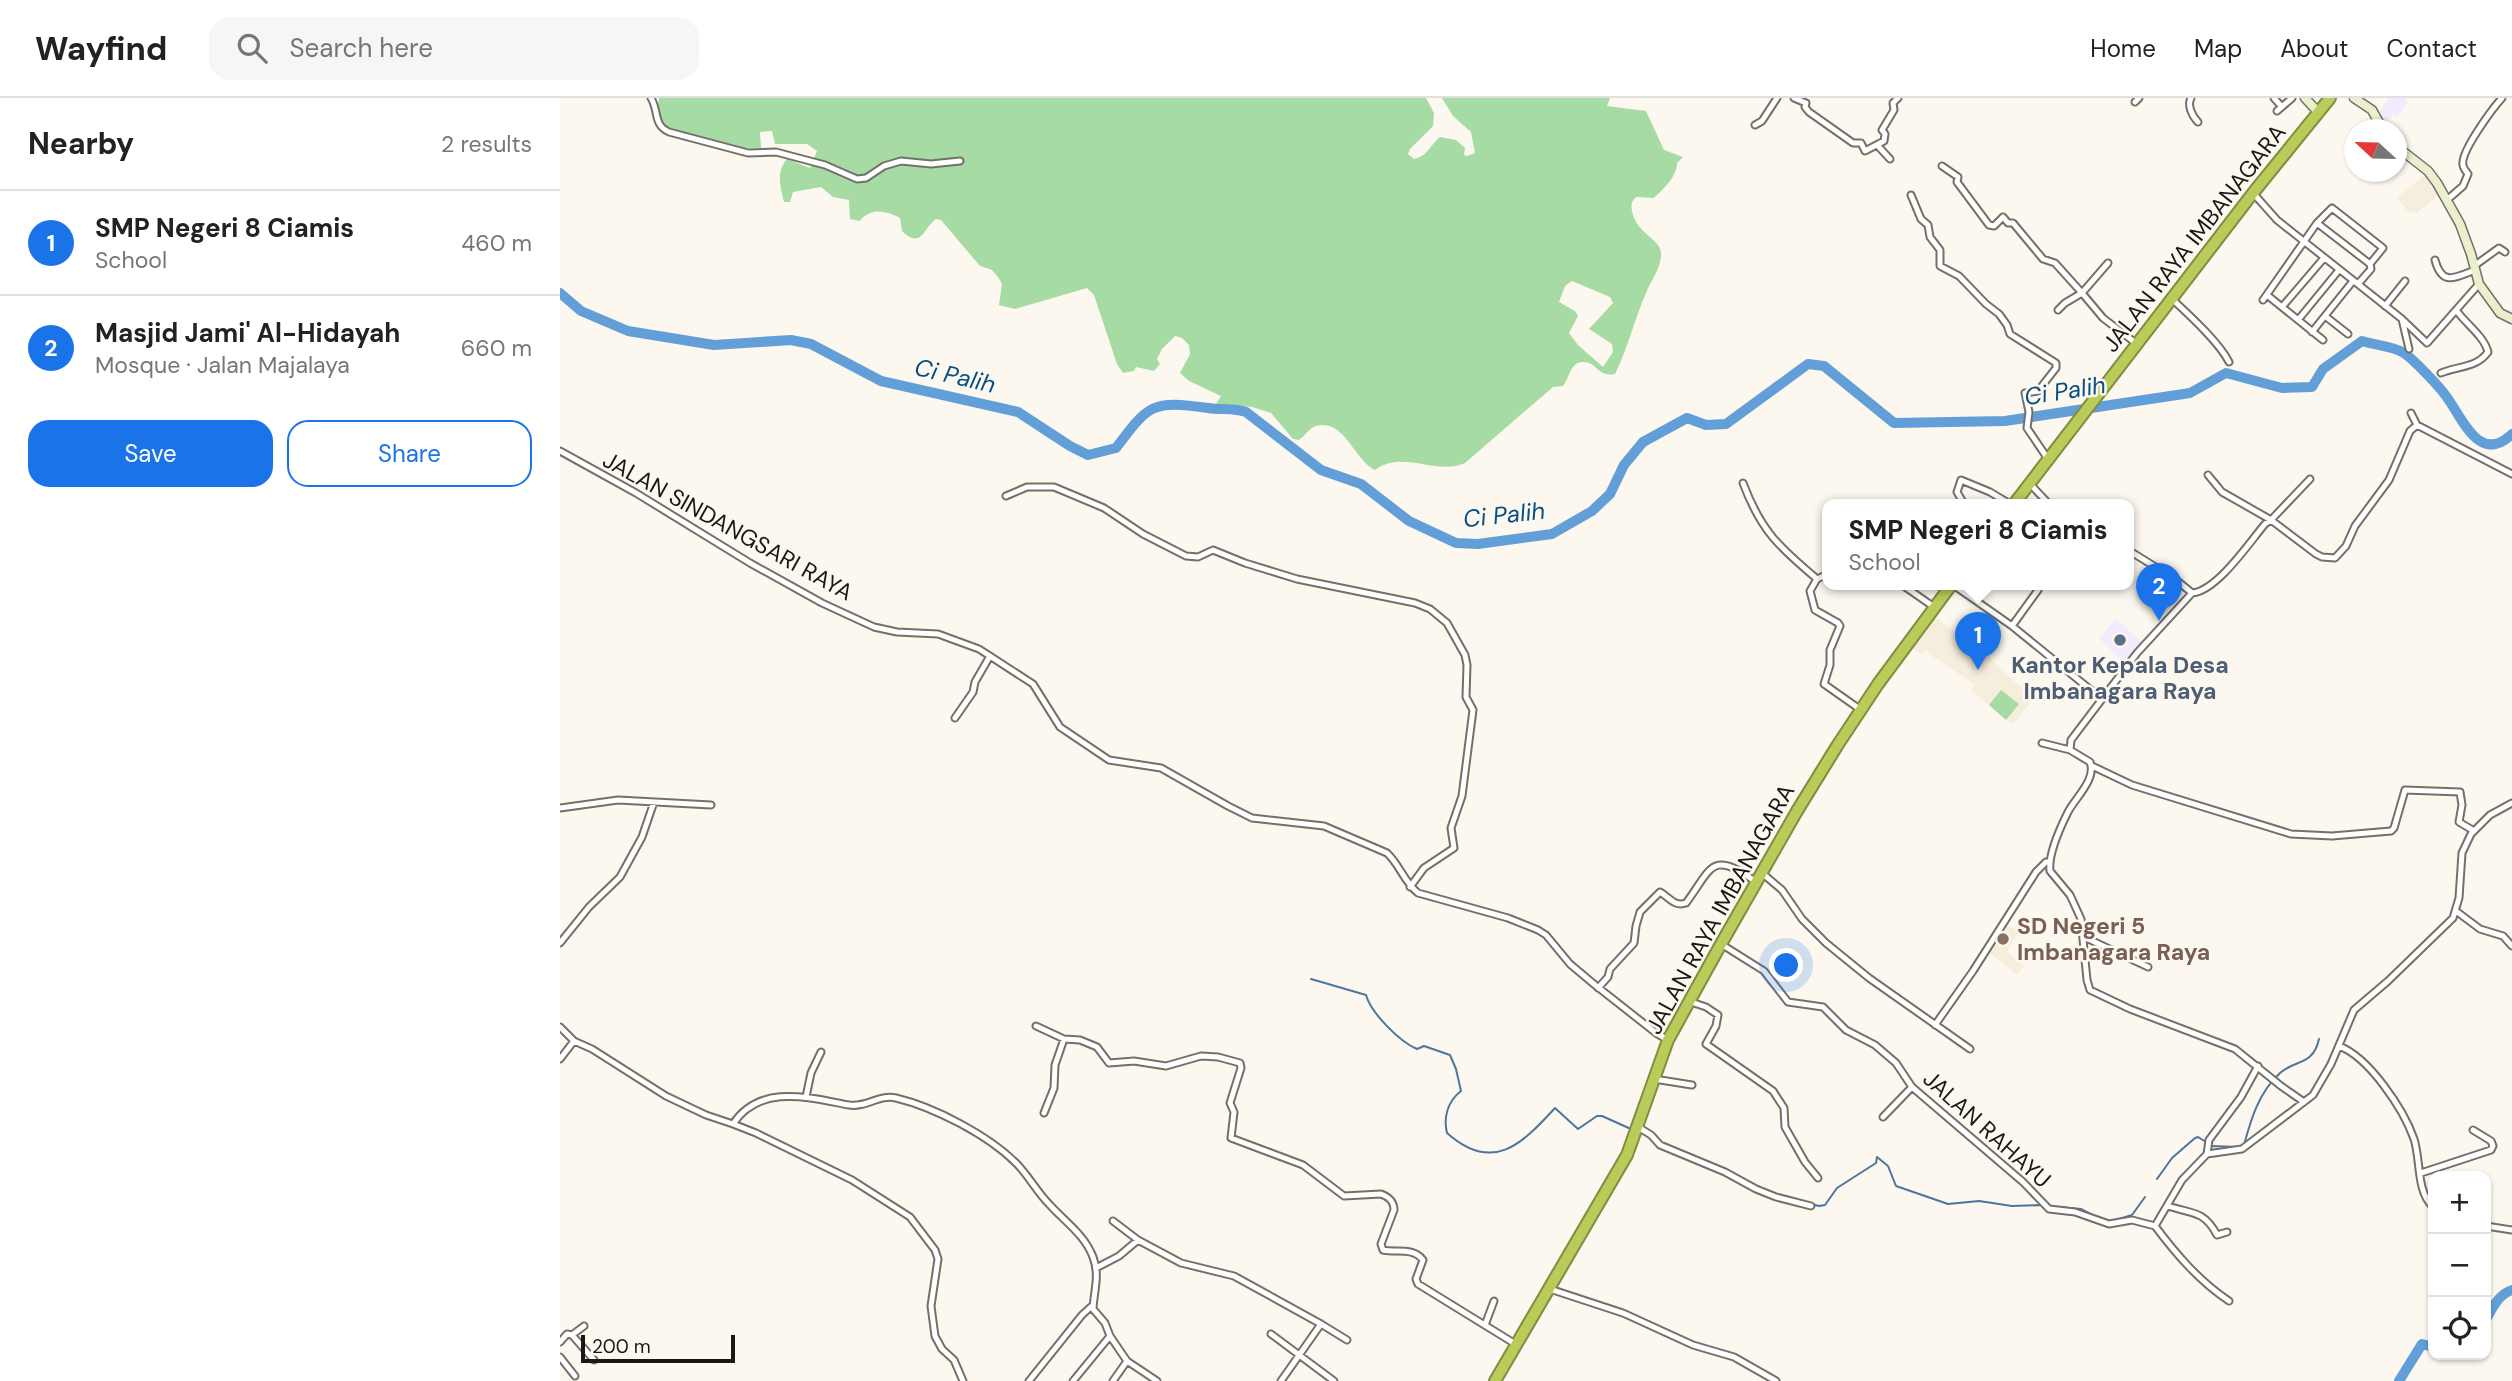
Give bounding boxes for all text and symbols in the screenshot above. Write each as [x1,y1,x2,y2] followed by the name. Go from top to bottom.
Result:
[209,17,699,80] search box
[35,27,167,70] text: Wayfind
[233,29,271,67] icon: search
[289,31,433,65] text: Search here
[2090,33,2156,64] text: Home
[2194,33,2242,64] text: Map
[2280,33,2349,64] text: About
[2387,33,2477,64] text: Contact
[2096,118,2292,358] street label: JALAN RAYA IMBANAGARA
[2344,119,2407,182] north arrow
[28,124,134,163] text: Nearby
[441,129,532,159] text: 2 results
[95,211,354,245] text: SMP Negeri 8 Ciamis
[47,228,55,258] text: 1
[461,228,532,258] text: 460 m
[95,245,167,275] text: School
[95,316,400,350] text: Masjid Jami' Al-Hidayah
[44,333,58,363] text: 2
[461,333,532,363] text: 660 m
[95,350,350,380] text: Mosque · Jalan Majalaya
[912,351,999,400] water label: Ci Palih
[2022,369,2108,412] water label: Ci Palih
[28,420,273,487] button: Save
[287,420,532,487] button: Share
[598,445,858,607] street label: JALAN SINDANGSARI RAYA
[1462,495,1546,534] water label: Ci Palih
[1822,499,2134,590] popup
[1848,513,2108,547] text: SMP Negeri 8 Ciamis
[1848,547,1921,577] text: School
[2136,563,2182,621] pin: 2
[1955,612,2001,670] pin: 1
[2112,632,2128,648] marker: Kantor Kepala Desa Imbanagara Raya
[2011,650,2229,706] place label: Kantor Kepala Desa Imbanagara Raya
[1639,779,1801,1039] street label: JALAN RAYA IMBANAGARA
[2017,911,2210,967] place label: SD Negeri 5 Imbanagara Raya
[1995,931,2011,947] marker: SD Negeri 5 Imbanagara Raya
[1769,948,1803,982] your location
[1917,1064,2057,1194] street label: JALAN RAHAYU
[2428,1171,2491,1360] map controls
[2428,1171,2491,1234] button: +
[2428,1234,2491,1297] button: −
[2428,1297,2491,1360] button: locate
[581,1332,735,1364] scale bar
[592,1334,651,1359] text: 200 m

